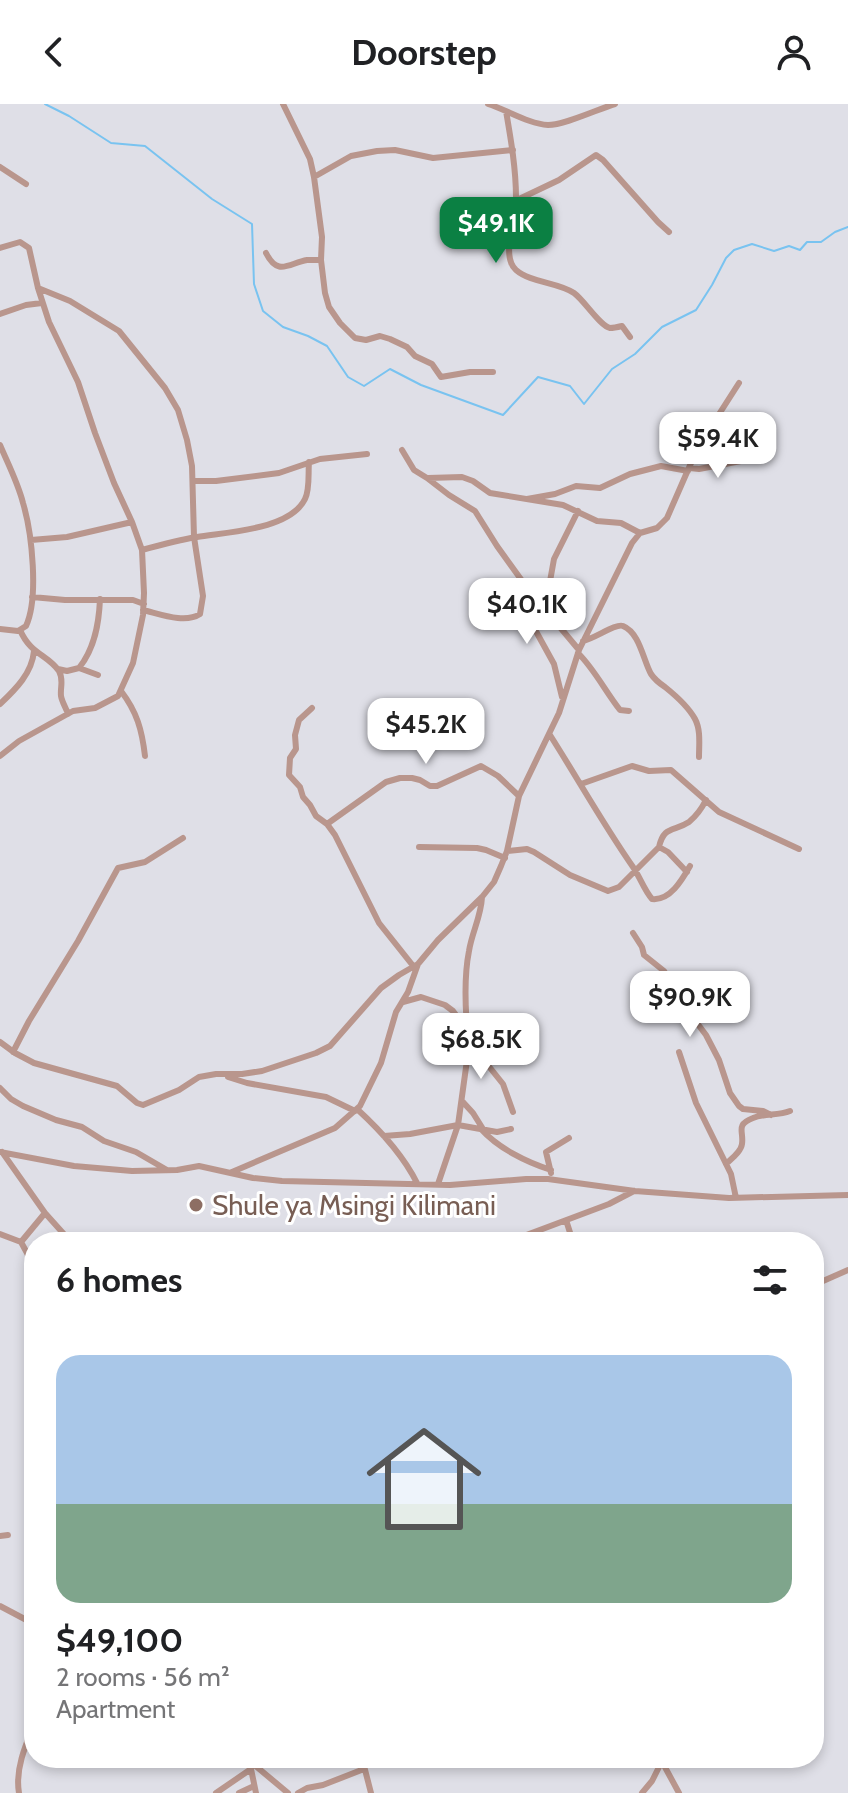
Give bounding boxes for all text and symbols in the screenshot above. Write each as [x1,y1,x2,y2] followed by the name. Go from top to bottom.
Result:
[32,30,76,74] icon: back
[351,30,497,74] text: Doorstep
[772,30,816,74] icon: person
[431,197,561,265] pin: $49.1K
[458,207,534,239] text: $49.1K
[653,412,783,480] pin: $59.4K
[677,422,759,454] text: $59.4K
[462,578,592,646] pin: $40.1K
[487,588,567,620] text: $40.1K
[361,698,491,766] pin: $45.2K
[385,708,467,740] text: $45.2K
[625,971,755,1039] pin: $90.9K
[648,981,732,1013] text: $90.9K
[416,1013,546,1081] pin: $68.5K
[440,1023,522,1055] text: $68.5K
[212,1188,496,1222] place label: Shule ya Msingi Kilimani
[187,1196,205,1214] marker: Shule ya Msingi Kilimani
[748,1258,792,1302] icon: filters
[56,1259,182,1301] text: 6 homes
[352,1407,496,1551] icon: home
[56,1619,183,1661] text: $49,100
[56,1661,230,1693] text: 2 rooms · 56 m²
[56,1693,175,1725] text: Apartment

